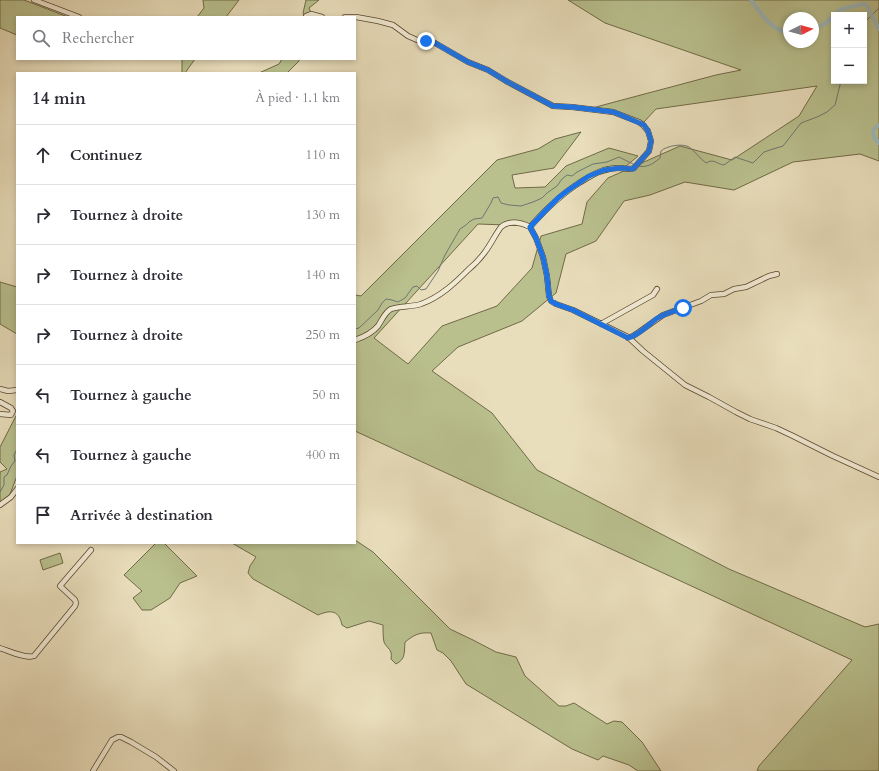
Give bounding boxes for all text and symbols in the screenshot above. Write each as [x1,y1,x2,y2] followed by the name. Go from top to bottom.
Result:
[783,12,819,48] north arrow
[831,12,867,84] map controls
[831,12,867,48] button: +
[16,16,356,60] search box
[30,27,52,49] icon: search
[62,28,134,48] text: Rechercher
[417,32,435,50] route end
[831,48,867,84] button: −
[32,87,86,110] text: 14 min
[256,89,340,107] text: À pied · 1.1 km
[32,144,54,166] icon: ahead
[70,145,142,165] text: Continuez
[306,146,340,164] text: 110 m
[32,204,54,226] icon: right
[70,205,183,225] text: Tournez à droite
[306,206,340,224] text: 130 m
[32,264,54,286] icon: right
[70,265,183,285] text: Tournez à droite
[306,266,340,284] text: 140 m
[674,299,692,317] route start
[32,324,54,346] icon: right
[70,325,183,345] text: Tournez à droite
[306,326,340,344] text: 250 m
[32,384,54,406] icon: left
[70,385,192,405] text: Tournez à gauche
[312,386,340,404] text: 50 m
[32,444,54,466] icon: left
[70,445,192,465] text: Tournez à gauche
[306,446,340,464] text: 400 m
[32,504,54,526] icon: arrive
[70,505,213,525] text: Arrivée à destination

